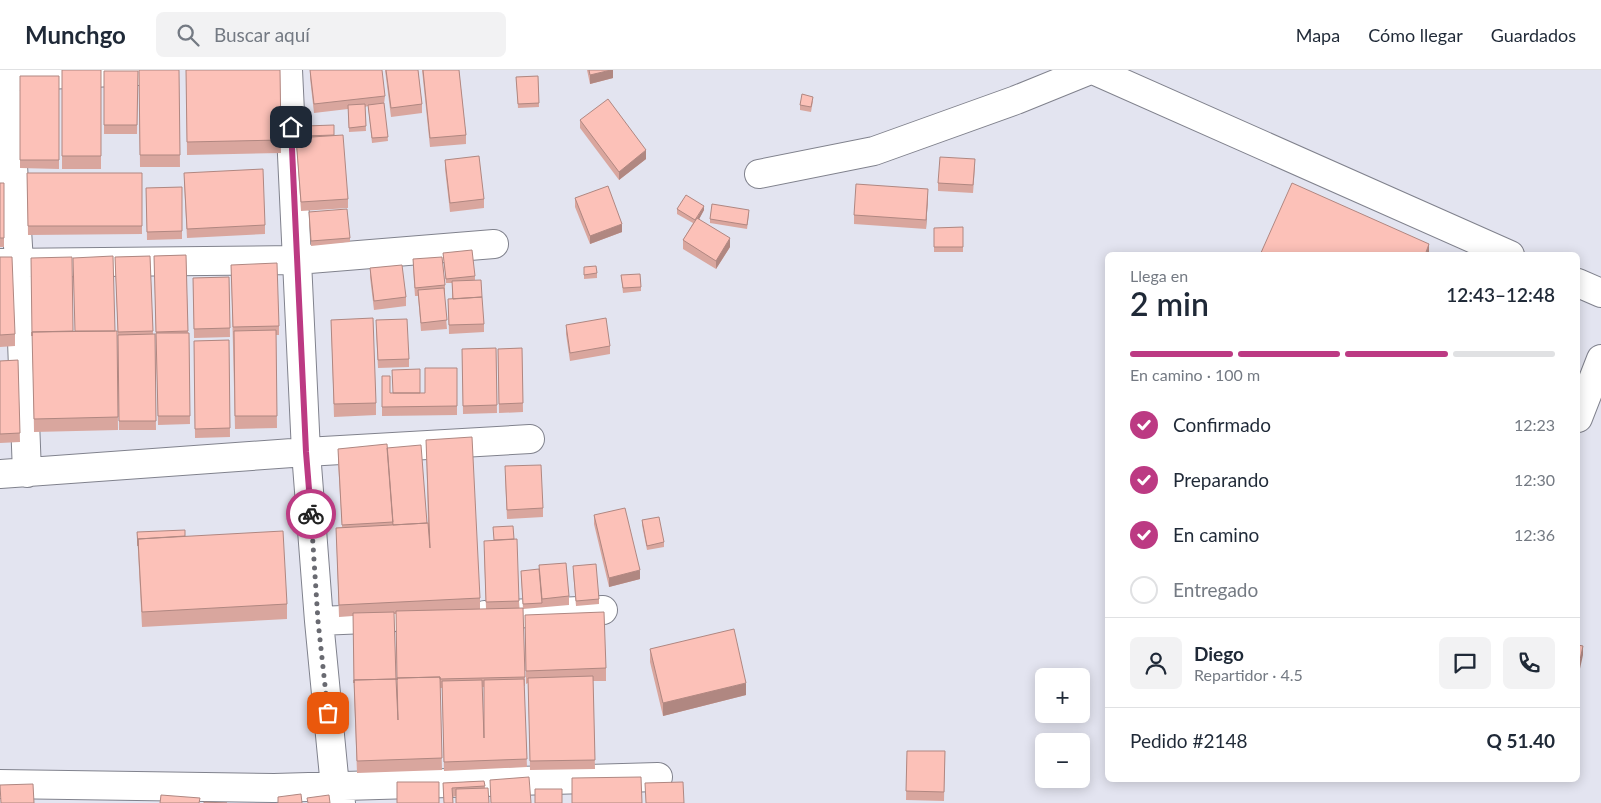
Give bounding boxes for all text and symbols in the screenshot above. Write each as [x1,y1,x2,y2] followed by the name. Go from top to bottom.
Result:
[156,12,506,57] search box
[25,20,126,49] text: Munchgo
[174,21,202,49] icon: search
[214,23,310,46] text: Buscar aquí
[1296,24,1340,46] text: Mapa
[1368,24,1463,46] text: Cómo llegar
[1491,24,1576,46] text: Guardados
[270,106,312,148] pin
[277,113,305,141] icon: home
[1130,266,1188,285] text: Llega en
[1446,283,1555,306] text: 12:43–12:48
[1130,284,1209,323] text: 2 min
[1130,365,1260,384] text: En camino · 100 m
[1130,411,1158,439] icon: check
[1173,413,1271,436] text: Confirmado
[1514,415,1555,434] text: 12:23
[1130,466,1158,494] icon: check
[1173,468,1269,491] text: Preparando
[1514,470,1555,489] text: 12:30
[286,489,336,539] courier
[297,500,325,528] icon: bike
[1130,521,1158,549] icon: check
[1173,523,1259,546] text: En camino
[1514,525,1555,544] text: 12:36
[1173,578,1258,601] text: Entregado
[1130,637,1182,689] button: person
[1439,637,1491,689] button: chat
[1503,637,1555,689] button: phone
[1194,642,1244,665] text: Diego
[1194,665,1303,684] text: Repartidor · 4.5
[1035,668,1090,788] map controls
[1035,668,1090,723] button: +
[307,692,349,734] pin
[314,699,342,727] icon: bag
[1130,729,1248,752] text: Pedido #2148
[1486,729,1555,752] text: Q 51.40
[1035,733,1090,788] button: −

